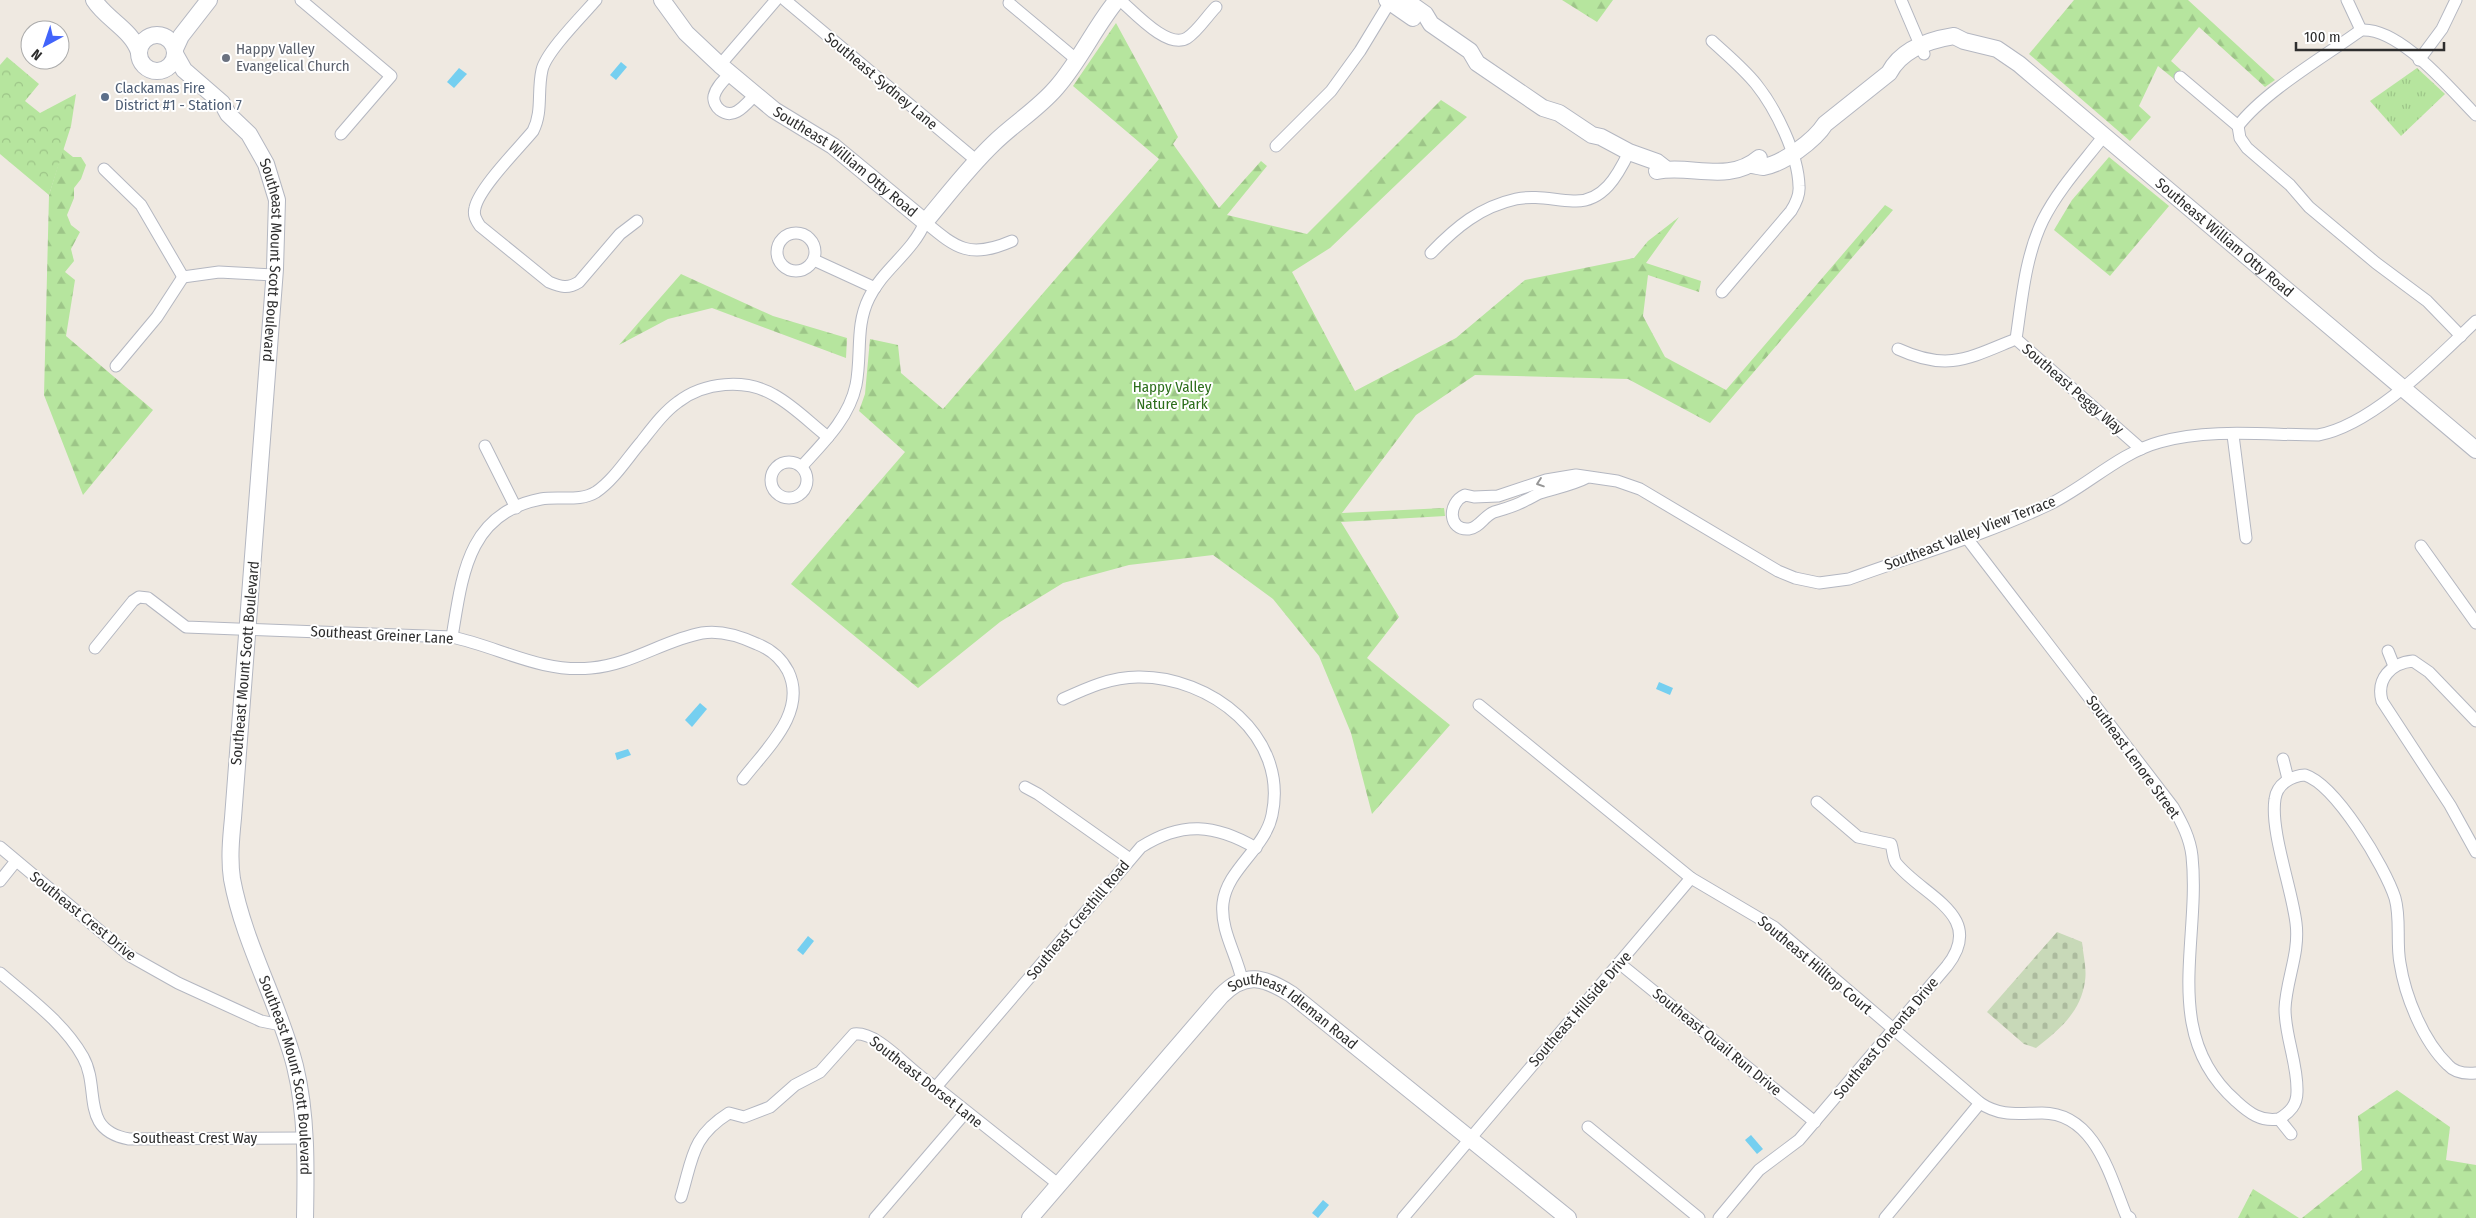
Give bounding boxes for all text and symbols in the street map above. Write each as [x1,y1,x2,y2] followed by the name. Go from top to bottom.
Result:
[20,20,70,70] north arrow
[2296,20,2444,52] scale bar
[821,28,941,134] street label: Southeast Sydney Lane
[2304,28,2341,46] text: 100 m
[236,40,350,75] place label: Happy Valley Evangelical Church
[28,45,46,64] text: N
[220,52,232,64] marker: Happy Valley Evangelical Church
[115,79,242,114] place label: Clackamas Fire District #1 - Station 7
[99,91,111,103] marker: Clackamas Fire District #1 - Station 7
[770,103,921,221] street label: Southeast William Otty Road
[256,155,286,362] street label: Southeast Mount Scott Boulevard
[2152,174,2297,301] street label: Southeast William Otty Road
[2018,340,2128,438] street label: Southeast Peggy Way
[1133,378,1212,413] park label: Happy Valley Nature Park
[1536,477,1545,487] one-way arrow
[1882,492,2058,574] street label: Southeast Valley View Terrace
[227,560,263,766] street label: Southeast Mount Scott Boulevard
[310,622,454,648] street label: Southeast Greiner Lane
[2082,692,2184,822] street label: Southeast Lenore Street
[1023,857,1133,983] street label: Southeast Cresthill Road
[26,868,140,964] street label: Southeast Crest Drive
[1754,912,1876,1018] street label: Southeast Hilltop Court
[1525,948,1635,1070] street label: Southeast Hillside Drive
[1224,970,1361,1053] street label: Southeast Idleman Road
[255,973,315,1175] street label: Southeast Mount Scott Boulevard
[1830,973,1942,1103] street label: Southeast Oneonta Drive
[1649,985,1785,1099] street label: Southeast Quail Run Drive
[866,1032,986,1132] street label: Southeast Dorset Lane
[133,1129,258,1147] street label: Southeast Crest Way

